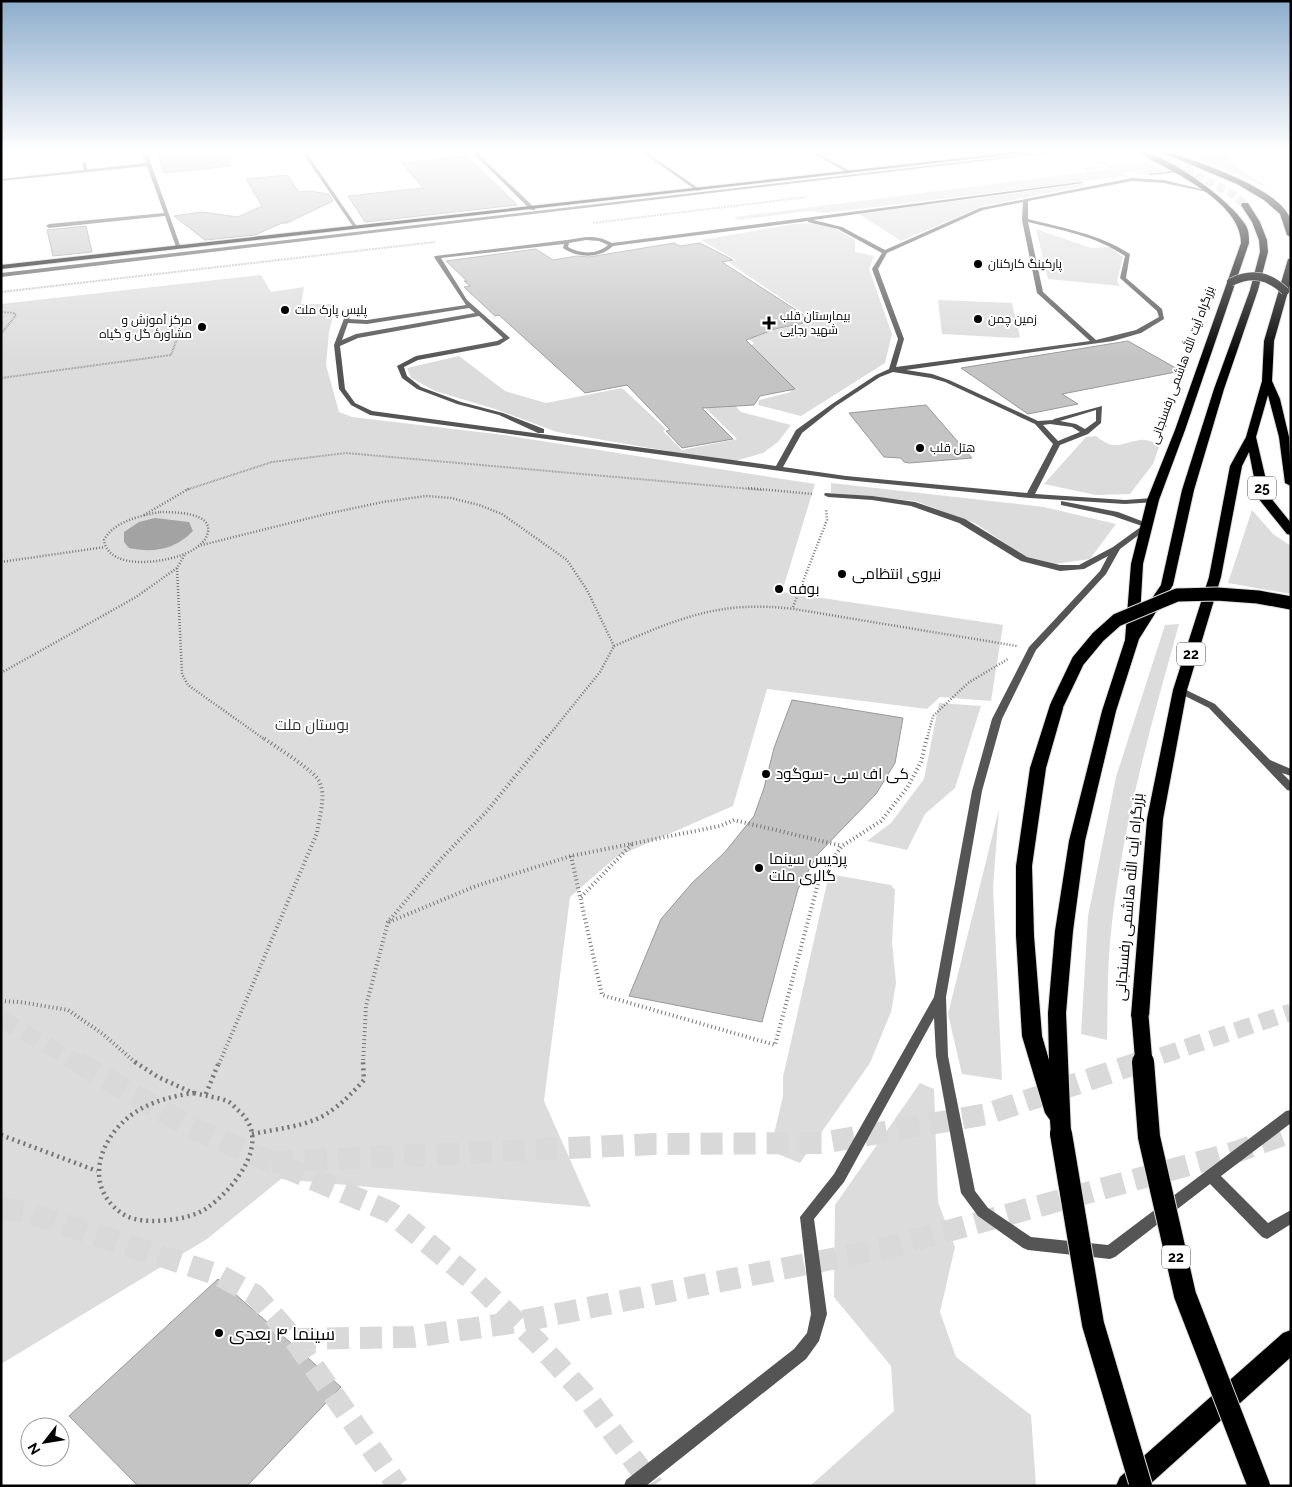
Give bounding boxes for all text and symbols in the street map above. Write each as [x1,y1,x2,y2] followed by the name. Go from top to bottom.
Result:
[988,257,1063,273] place label: پارکینگ کارکنان
[972,258,984,270] marker: پارکینگ کارکنان
[1146,284,1217,446] street label: بزرگراه آیت الله هاشمی رفسنجانی
[295,303,368,319] place label: پلیس پارک ملت
[279,304,291,316] marker: پلیس پارک ملت
[780,309,850,337] place label: بیمارستان قلب شهید رجایی
[988,312,1037,328] place label: زمین چمن
[99,313,192,341] place label: مرکز آموزش و مشاورهٔ گل و گیاه
[972,313,984,325] marker: زمین چمن
[762,316,776,330] marker: بیمارستان قلب شهید رجایی
[196,321,208,333] marker: مرکز آموزش و مشاورهٔ گل و گیاه
[930,441,975,455] place label: هتل قلب
[914,442,926,454] marker: هتل قلب
[1248,476,1276,499] road number: 25
[852,565,941,584] place label: نیروی انتظامی
[836,568,848,580] marker: نیروی انتظامی
[789,580,819,598] place label: بوفه
[773,583,785,595] marker: بوفه
[1177,642,1205,666] road number: 22
[275,716,349,735] park label: بوستان ملت
[776,765,909,784] place label: کی اف سی -سوگود
[760,768,772,780] marker: کی اف سی -سوگود
[1110,792,1148,1002] street label: بزرگراه آیت الله هاشمی رفسنجانی
[769,850,847,886] place label: پردیس سینما گالری ملت
[753,862,765,874] marker: پردیس سینما گالری ملت
[1162,1246,1190,1268] road number: 22
[229,1323,335,1345] place label: سینما ۴ بعدی
[213,1327,225,1339] marker: سینما ۴ بعدی
[20,1417,70,1467] north arrow
[24,1440,43,1457] text: N

